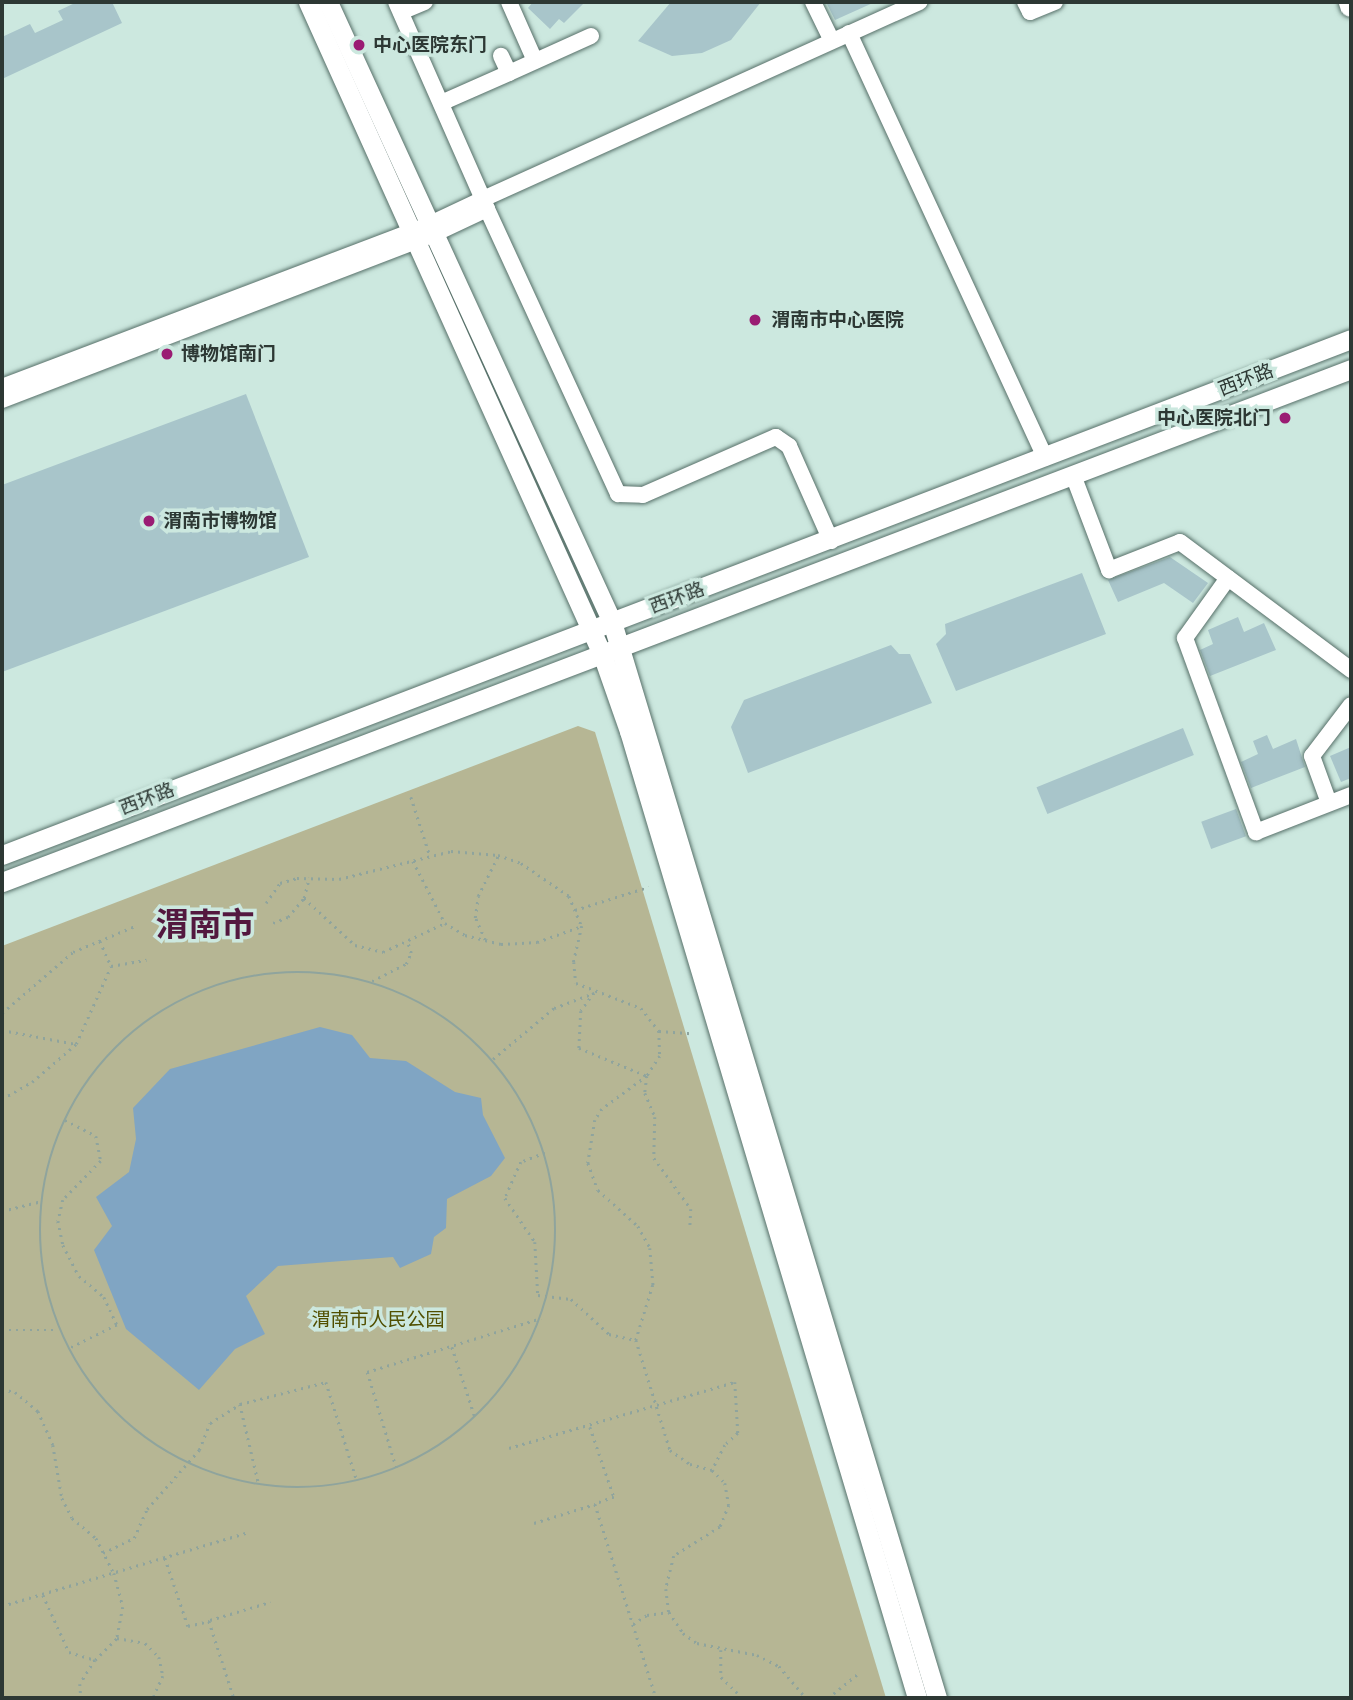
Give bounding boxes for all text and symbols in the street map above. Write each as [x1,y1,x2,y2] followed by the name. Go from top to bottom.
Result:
[373,34,487,56] place label: 中心医院东门
[351,37,367,53] marker: 中心医院东门
[771,309,904,331] place label: 渭南市中心医院
[745,310,765,330] marker: 渭南市中心医院
[181,343,276,365] place label: 博物馆南门
[159,346,175,362] marker: 博物馆南门
[1215,359,1277,401] street label: 西环路
[1157,407,1271,429] place label: 中心医院北门
[1277,410,1293,426] marker: 中心医院北门
[163,510,277,532] place label: 渭南市博物馆
[141,513,157,529] marker: 渭南市博物馆
[646,578,708,618] street label: 西环路
[116,778,178,820] street label: 西环路
[156,905,254,945] district label: 渭南市
[312,1309,444,1331] park label: 渭南市人民公园

